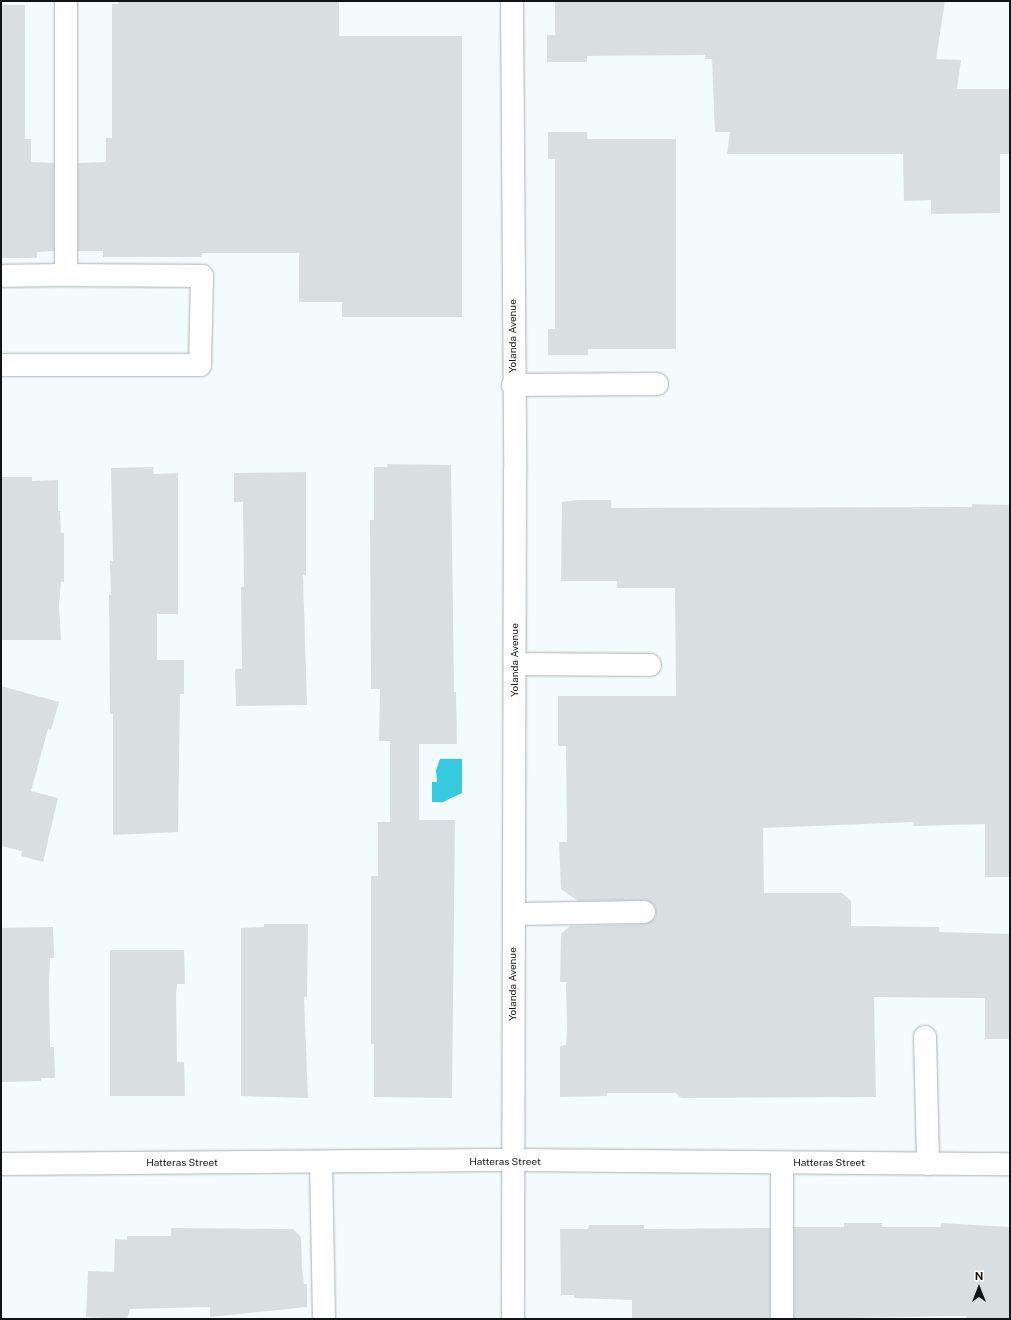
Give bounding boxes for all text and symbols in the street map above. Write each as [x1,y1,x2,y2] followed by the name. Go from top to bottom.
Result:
[507,299,519,373] street label: Yolanda Avenue
[509,623,521,697] street label: Yolanda Avenue
[507,947,519,1021] street label: Yolanda Avenue
[469,1156,541,1168] street label: Hatteras Street
[146,1157,218,1169] street label: Hatteras Street
[793,1157,865,1169] street label: Hatteras Street
[959,1268,999,1308] north arrow
[975,1270,983,1282] text: N

